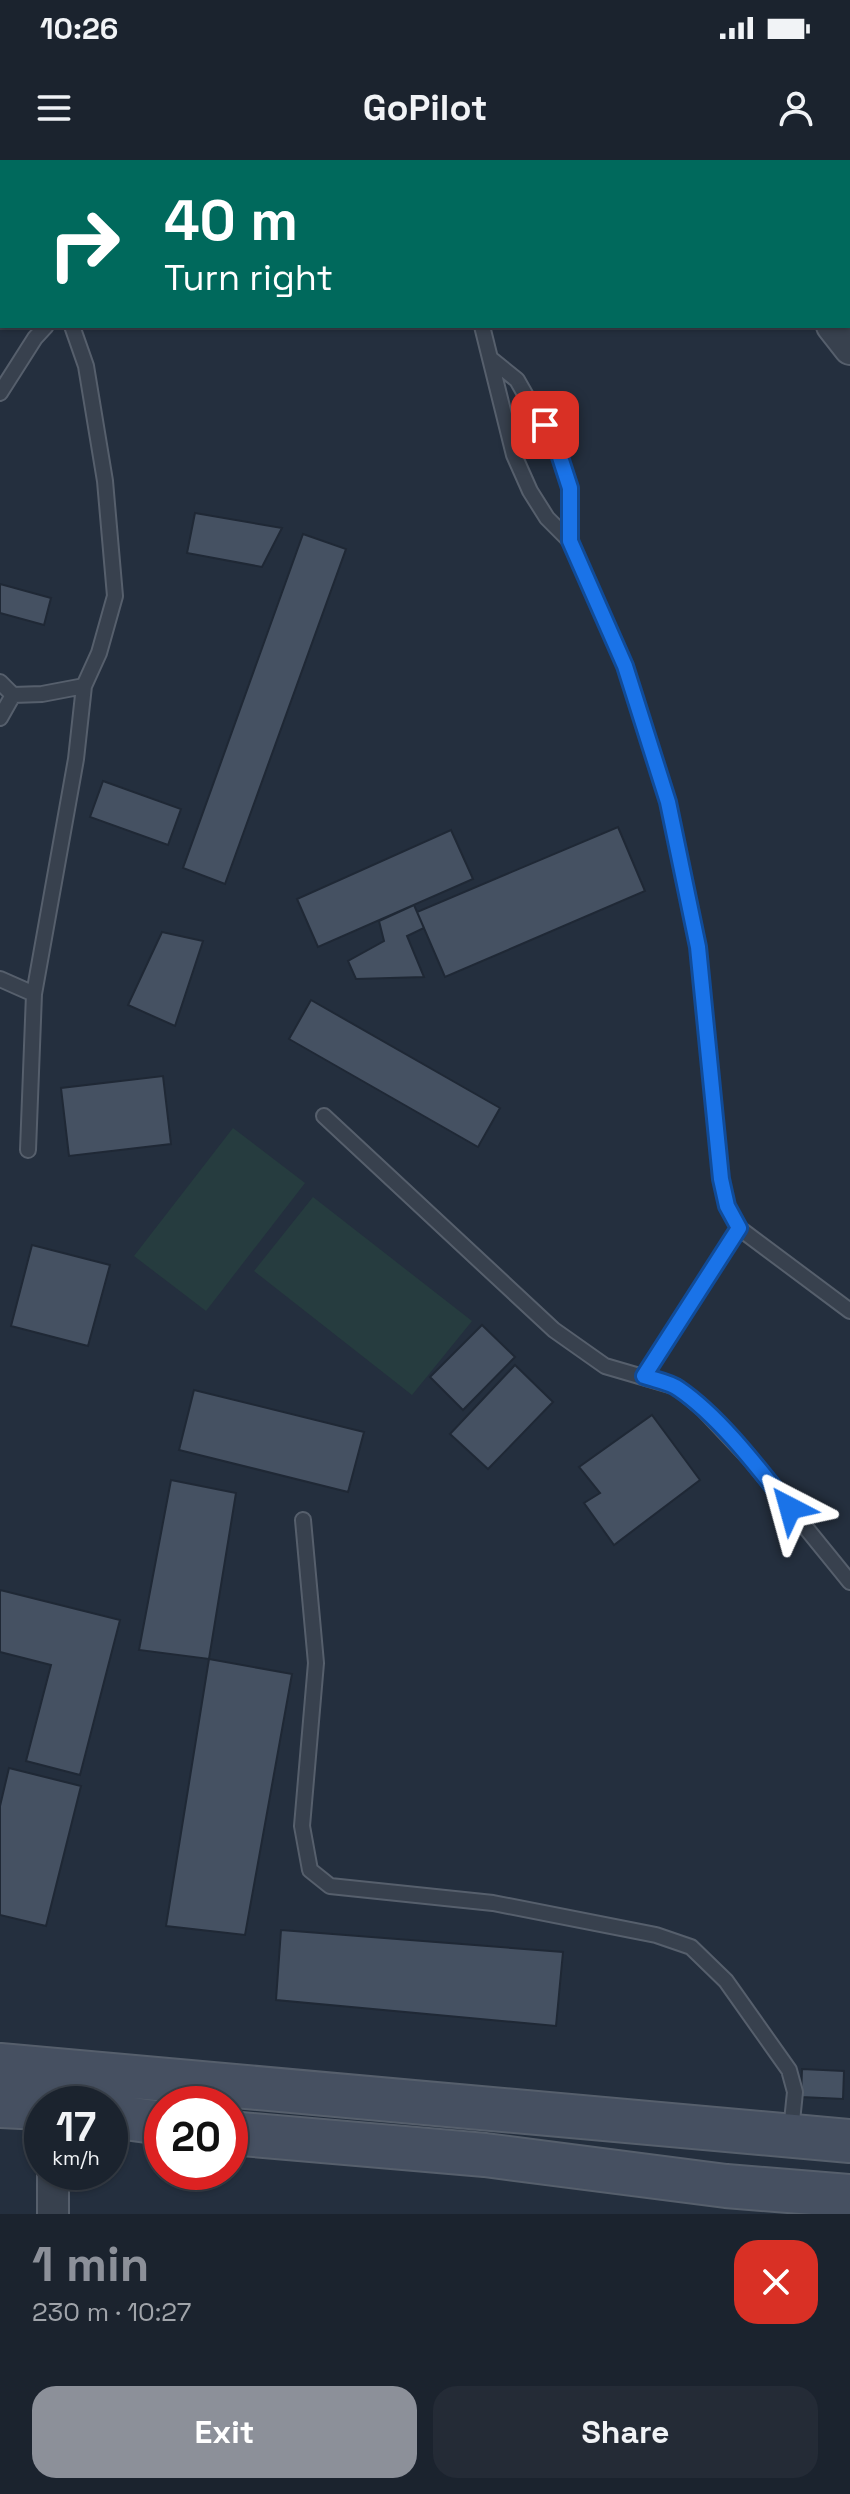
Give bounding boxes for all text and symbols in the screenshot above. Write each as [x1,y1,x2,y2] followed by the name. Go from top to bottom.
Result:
[40,9,118,48] text: 10:26
[363,85,487,131] text: GoPilot
[32,86,76,130] icon: menu
[774,86,818,130] icon: person
[164,185,298,256] text: 40 m
[32,192,136,296] icon: right
[164,255,333,301] text: Turn right
[511,391,579,459] pin
[523,403,567,447] icon: arrive
[748,1466,832,1550] position arrow
[144,2086,248,2190] speed limit sign: 20
[56,2102,96,2153] text: 17
[52,2145,100,2171] text: km/h
[32,2234,149,2295] text: 1 min
[734,2240,818,2324] button: close
[32,2295,191,2329] text: 230 m · 10:27
[32,2386,417,2478] button: Exit
[433,2386,818,2478] button: Share

